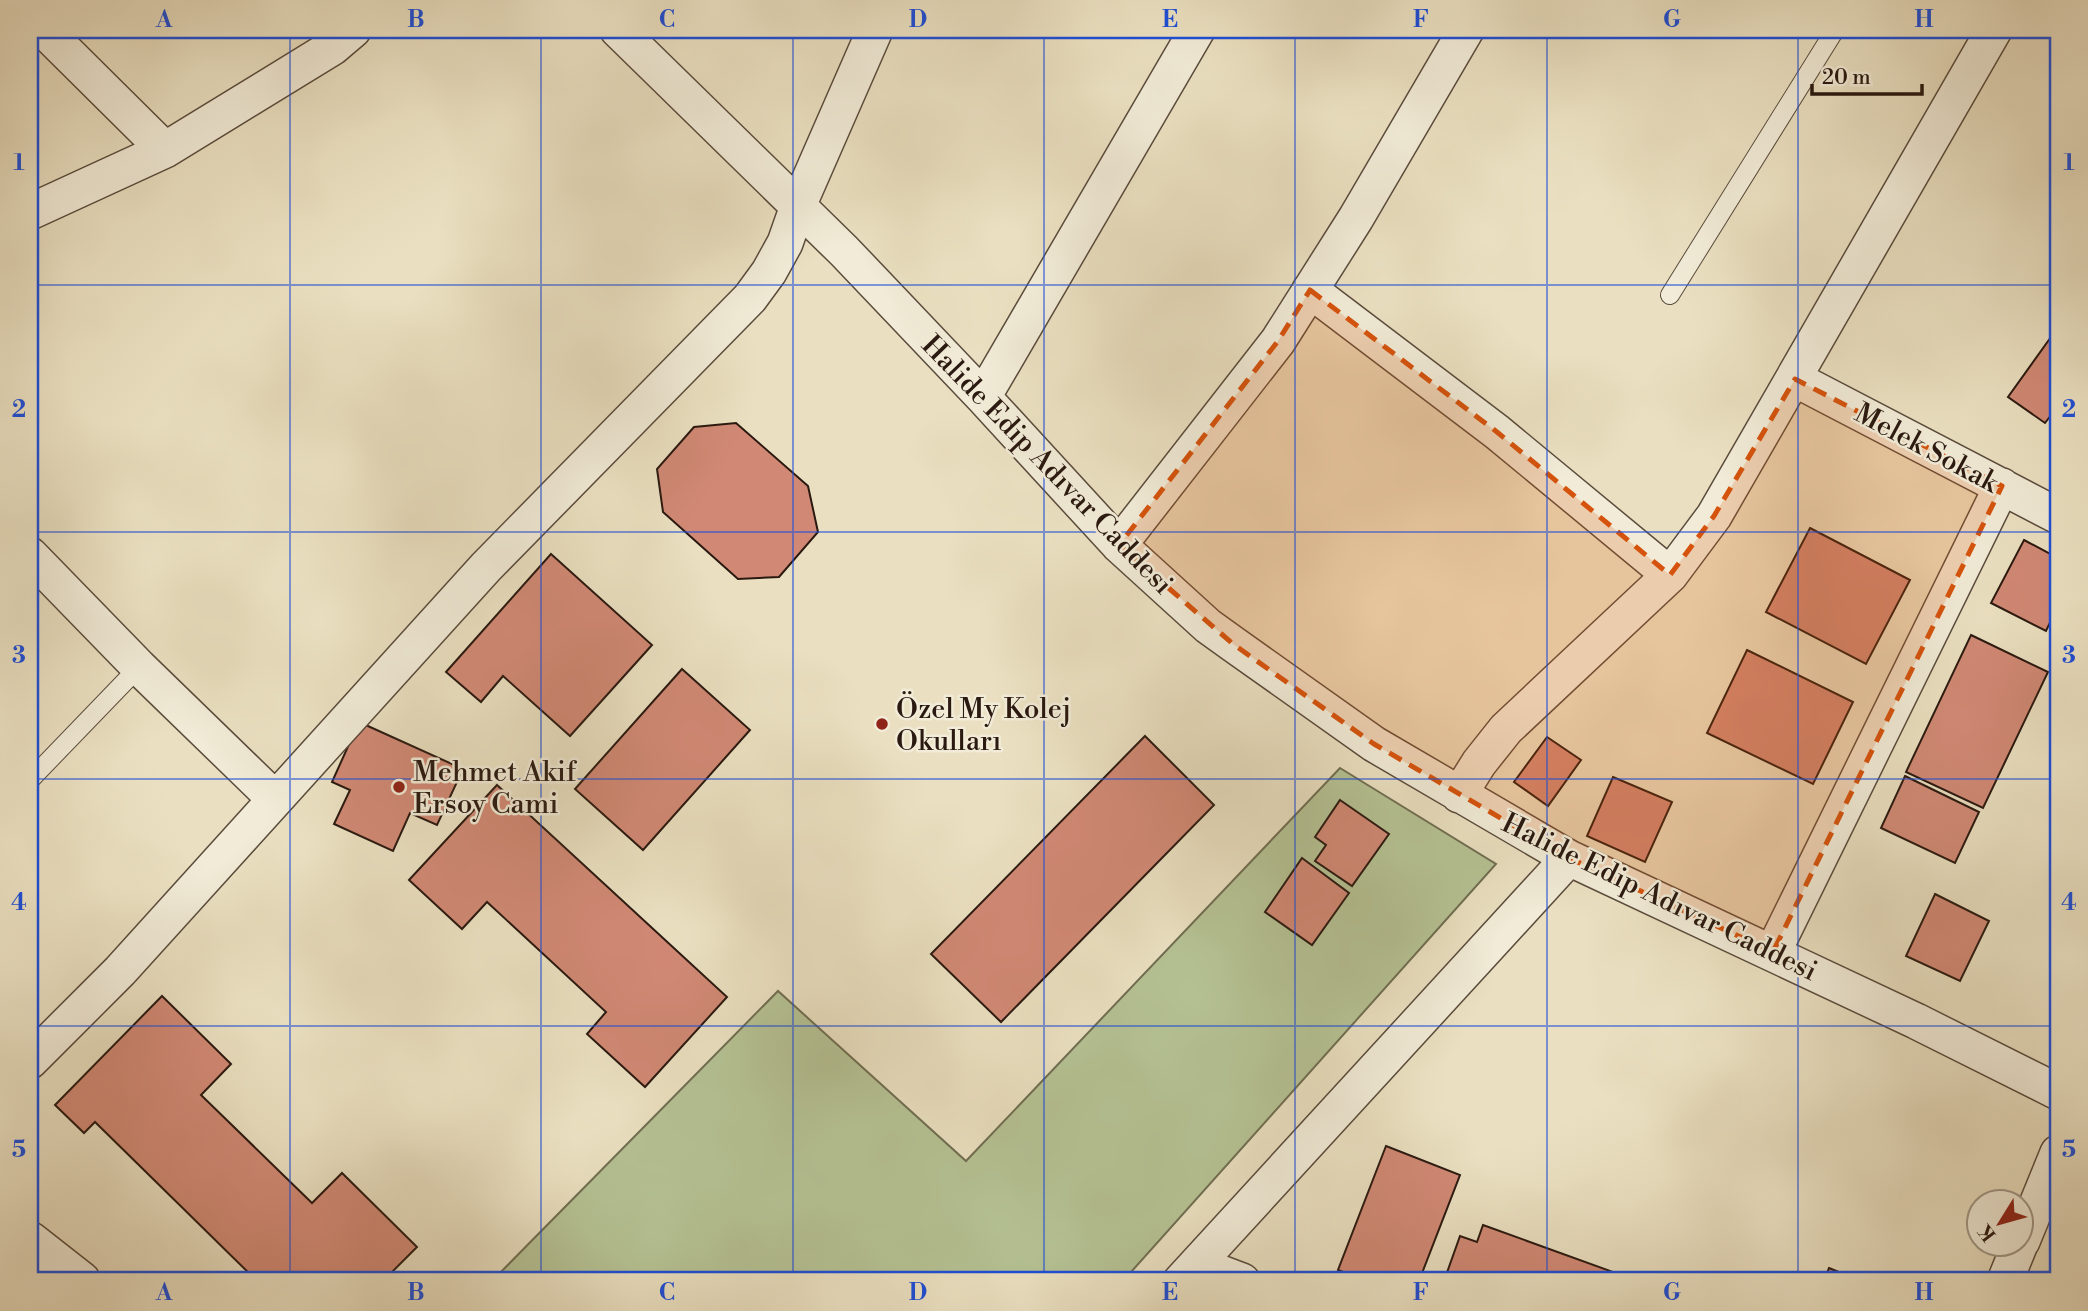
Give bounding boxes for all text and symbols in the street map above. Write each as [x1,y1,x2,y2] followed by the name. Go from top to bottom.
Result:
[155,6,173,34] text: A
[407,6,425,34] text: B
[659,6,675,34] text: C
[909,6,927,34] text: D
[1162,6,1178,34] text: E
[1413,6,1429,34] text: F
[1663,6,1681,34] text: G
[1915,6,1934,34] text: H
[1812,52,1922,96] scale bar
[1822,65,1871,91] text: 20 m
[13,149,25,177] text: 1
[2063,149,2075,177] text: 1
[914,328,1180,602] street label: Halide Edip Adıvar Caddesi
[12,396,26,424] text: 2
[1848,396,2005,501] street label: Melek Sokak
[2062,396,2076,424] text: 2
[12,642,26,670] text: 3
[2062,642,2076,670] text: 3
[896,691,1071,759] place label: Özel My Kolej Okulları
[874,716,890,732] marker: Özel My Kolej Okulları
[413,755,578,822] place label: Mehmet Akif Ersoy Cami
[391,779,407,795] marker: Mehmet Akif Ersoy Cami
[1496,806,1823,989] street label: Halide Edip Adıvar Caddesi
[11,889,27,917] text: 4
[2061,889,2077,917] text: 4
[12,1136,26,1164] text: 5
[2062,1136,2076,1164] text: 5
[1966,1188,2036,1258] north arrow
[1973,1219,2001,1246] text: K
[155,1279,173,1307] text: A
[407,1279,425,1307] text: B
[659,1279,675,1307] text: C
[909,1279,927,1307] text: D
[1162,1279,1178,1307] text: E
[1413,1279,1429,1307] text: F
[1663,1279,1681,1307] text: G
[1915,1279,1934,1307] text: H

